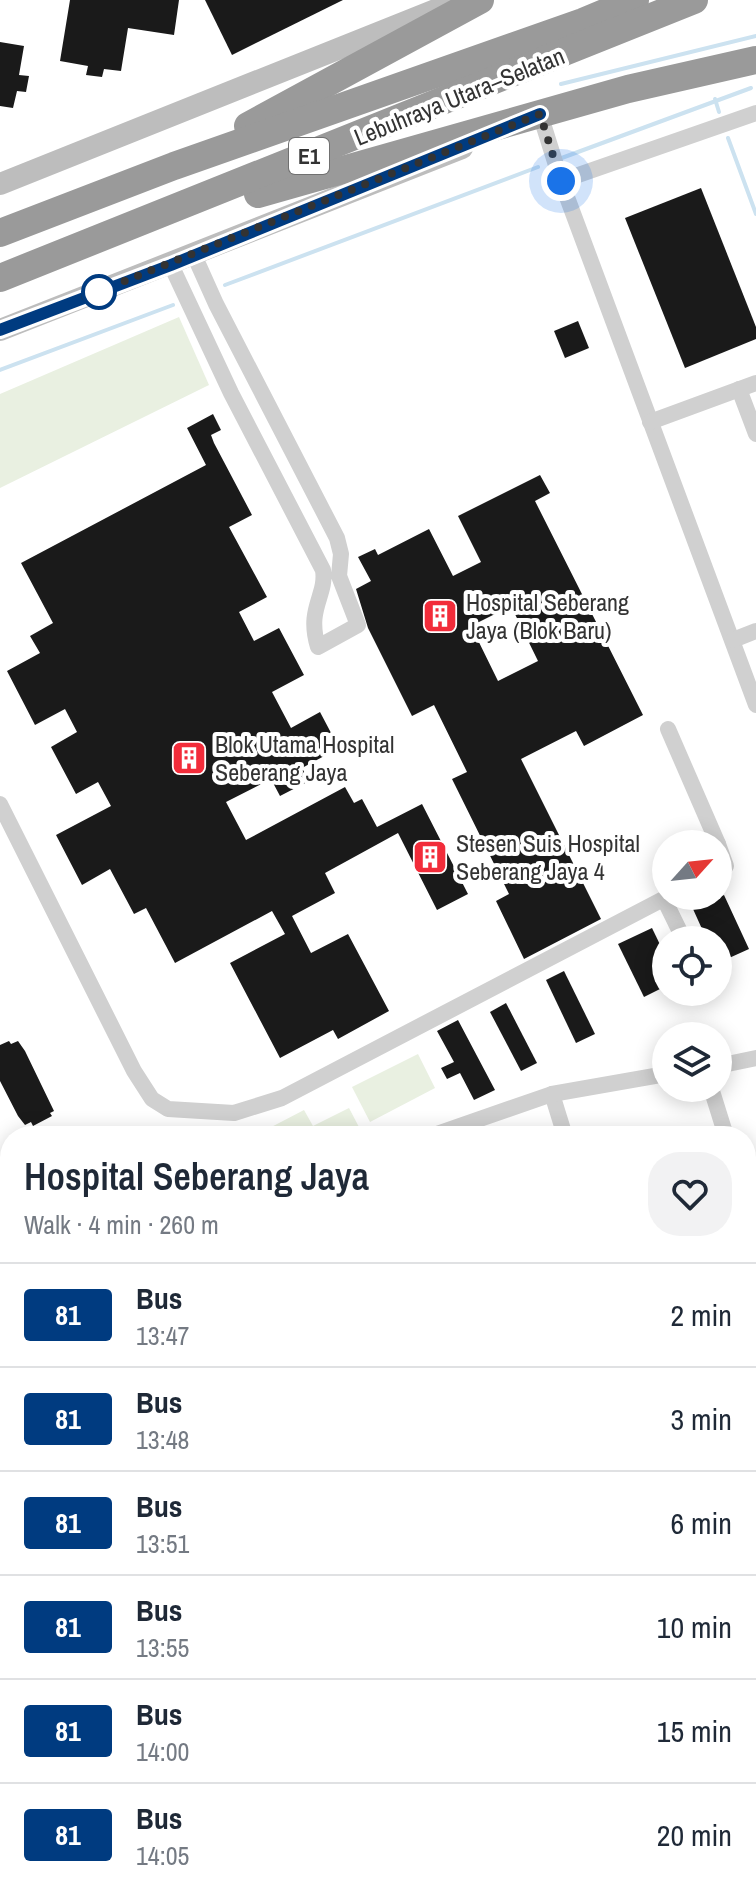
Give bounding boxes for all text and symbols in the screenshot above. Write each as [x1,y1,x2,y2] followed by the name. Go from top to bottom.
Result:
[349,39,569,153] street label: Lebuhraya Utara–Selatan
[289,138,329,174] road number: E1
[541,161,581,201] your location
[82,275,116,309] unlabelled marker
[466,586,629,646] place label: Hospital Seberang Jaya (Blok Baru)
[421,597,459,635] building icon: Hospital Seberang Jaya (Blok Baru)
[215,728,394,788] place label: Blok Utama Hospital Seberang Jaya
[170,739,208,777] building icon: Blok Utama Hospital Seberang Jaya
[456,827,640,887] place label: Stesen Suis Hospital Seberang Jaya 4
[652,830,732,910] north arrow
[652,830,732,1102] map controls
[411,838,449,876] building icon: Stesen Suis Hospital Seberang Jaya 4
[652,926,732,1006] button: locate
[652,1022,732,1102] button: layers
[24,1151,369,1202] text: Hospital Seberang Jaya
[648,1152,732,1236] button: heart
[24,1207,219,1242] text: Walk · 4 min · 260 m
[136,1278,182,1318] text: Bus
[670,1295,732,1335] text: 2 min
[55,1296,81,1334] text: 81
[136,1318,189,1353] text: 13:47
[136,1382,182,1422] text: Bus
[670,1399,732,1439] text: 3 min
[55,1400,81,1438] text: 81
[136,1422,189,1457] text: 13:48
[136,1486,182,1526] text: Bus
[670,1503,732,1543] text: 6 min
[55,1504,81,1542] text: 81
[136,1526,189,1561] text: 13:51
[136,1590,182,1630] text: Bus
[657,1607,732,1647] text: 10 min
[55,1608,81,1646] text: 81
[136,1630,189,1665] text: 13:55
[136,1694,182,1734] text: Bus
[657,1711,732,1751] text: 15 min
[55,1712,81,1750] text: 81
[136,1734,189,1769] text: 14:00
[136,1798,182,1838] text: Bus
[657,1815,732,1855] text: 20 min
[55,1816,81,1854] text: 81
[136,1838,189,1873] text: 14:05

